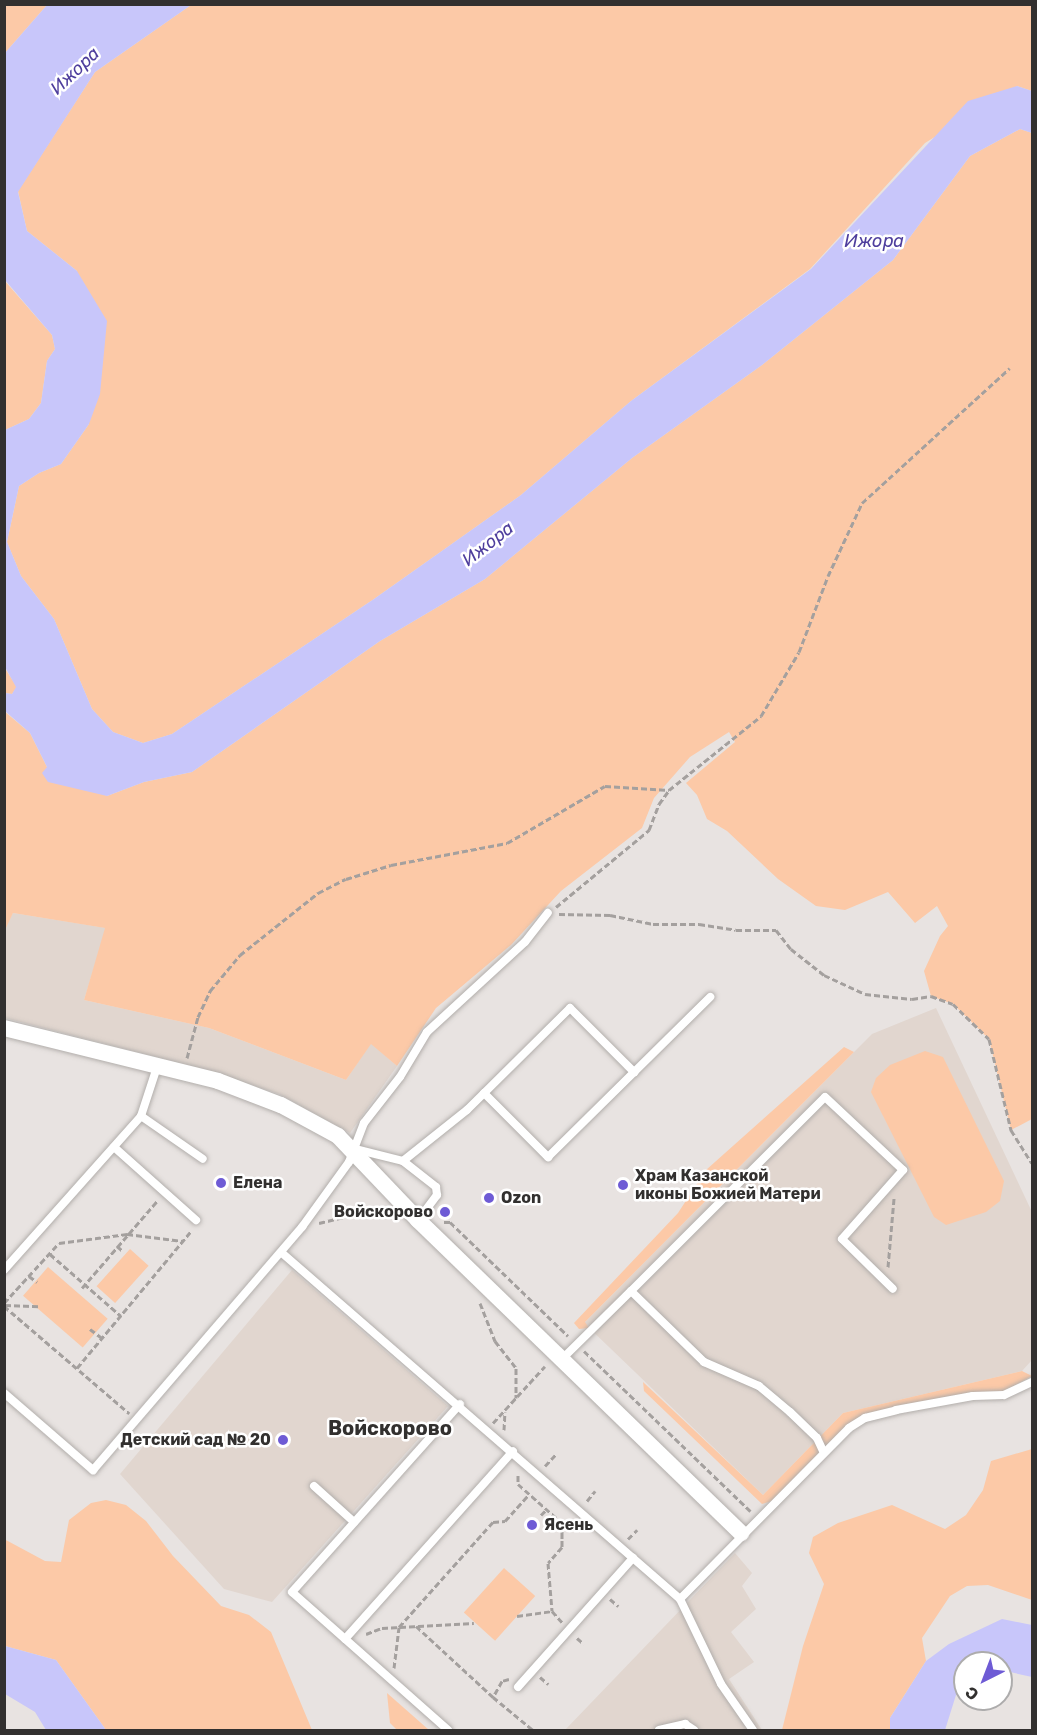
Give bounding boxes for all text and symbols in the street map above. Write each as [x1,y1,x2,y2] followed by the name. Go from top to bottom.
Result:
[46,43,104,99] water label: Ижора
[844,230,904,252] water label: Ижора
[458,517,518,571] water label: Ижора
[635,1166,821,1204] place label: Храм Казанской иконы Божией Матери
[233,1173,282,1193] place label: Елена
[214,1176,228,1190] marker: Елена
[616,1178,630,1192] marker: Храм Казанской иконы Божией Матери
[501,1188,541,1208] place label: Ozon
[482,1191,496,1205] marker: Ozon
[334,1202,433,1222] place label: Войскорово
[438,1205,452,1219] marker: Войскорово
[328,1416,452,1440] district label: Войскорово
[120,1430,271,1450] place label: Детский сад № 20
[276,1433,290,1447] marker: Детский сад № 20
[544,1515,593,1535] place label: Ясень
[525,1518,539,1532] marker: Ясень
[953,1651,1013,1711] north arrow
[961,1682,982,1704] text: С

